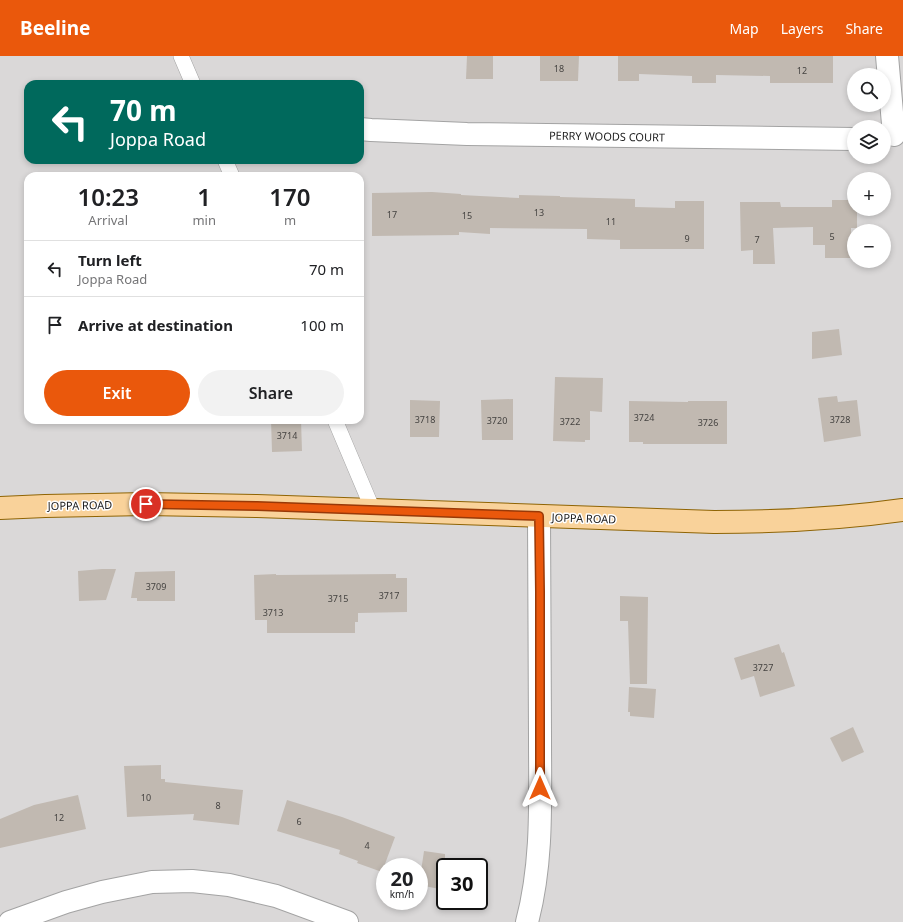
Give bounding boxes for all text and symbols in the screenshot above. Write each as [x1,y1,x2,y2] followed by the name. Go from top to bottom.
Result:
[20,15,90,41] text: Beeline
[730,19,759,38] text: Map
[781,19,823,38] text: Layers
[845,19,883,38] text: Share
[554,62,564,75] house number: 18
[797,64,807,77] house number: 12
[847,68,891,268] map controls
[847,68,891,112] button: search
[110,91,177,129] text: 70 m
[44,96,96,148] icon: left
[847,120,891,164] button: layers
[110,127,206,151] text: Joppa Road
[549,127,665,145] street label: PERRY WOODS COURT
[847,172,891,216] button: +
[77,180,139,213] text: 10:23
[197,180,211,213] text: 1
[269,180,311,213] text: 170
[534,206,544,219] house number: 13
[387,208,397,221] house number: 17
[462,209,472,222] house number: 15
[88,211,128,229] text: Arrival
[192,211,216,229] text: min
[284,211,296,229] text: m
[606,215,616,228] house number: 11
[847,224,891,268] button: −
[829,230,835,243] house number: 5
[684,232,690,245] house number: 9
[754,233,760,246] house number: 7
[78,250,142,270] text: Turn left
[44,258,66,280] icon: left
[309,259,344,279] text: 70 m
[78,270,147,288] text: Joppa Road
[44,314,66,336] icon: arrive
[78,315,233,335] text: Arrive at destination
[300,315,344,335] text: 100 m
[44,370,190,416] button: Exit
[198,370,344,416] button: Share
[634,411,654,424] house number: 3724
[415,413,435,426] house number: 3718
[830,413,850,426] house number: 3728
[487,414,507,427] house number: 3720
[560,415,580,428] house number: 3722
[698,416,718,429] house number: 3726
[277,429,297,442] house number: 3714
[129,487,163,521] pin
[135,493,157,515] icon: arrive
[47,497,112,513] street label: JOPPA ROAD
[551,509,616,527] street label: JOPPA ROAD
[146,580,166,593] house number: 3709
[379,589,399,602] house number: 3717
[328,592,348,605] house number: 3715
[263,606,283,619] house number: 3713
[753,661,773,674] house number: 3727
[519,767,561,809] position arrow
[141,791,151,804] house number: 10
[215,799,221,812] house number: 8
[54,811,64,824] house number: 12
[296,815,302,828] house number: 6
[364,839,370,852] house number: 4
[436,858,488,910] speed limit sign: 30
[391,865,413,892] text: 20
[390,887,414,901] text: km/h

